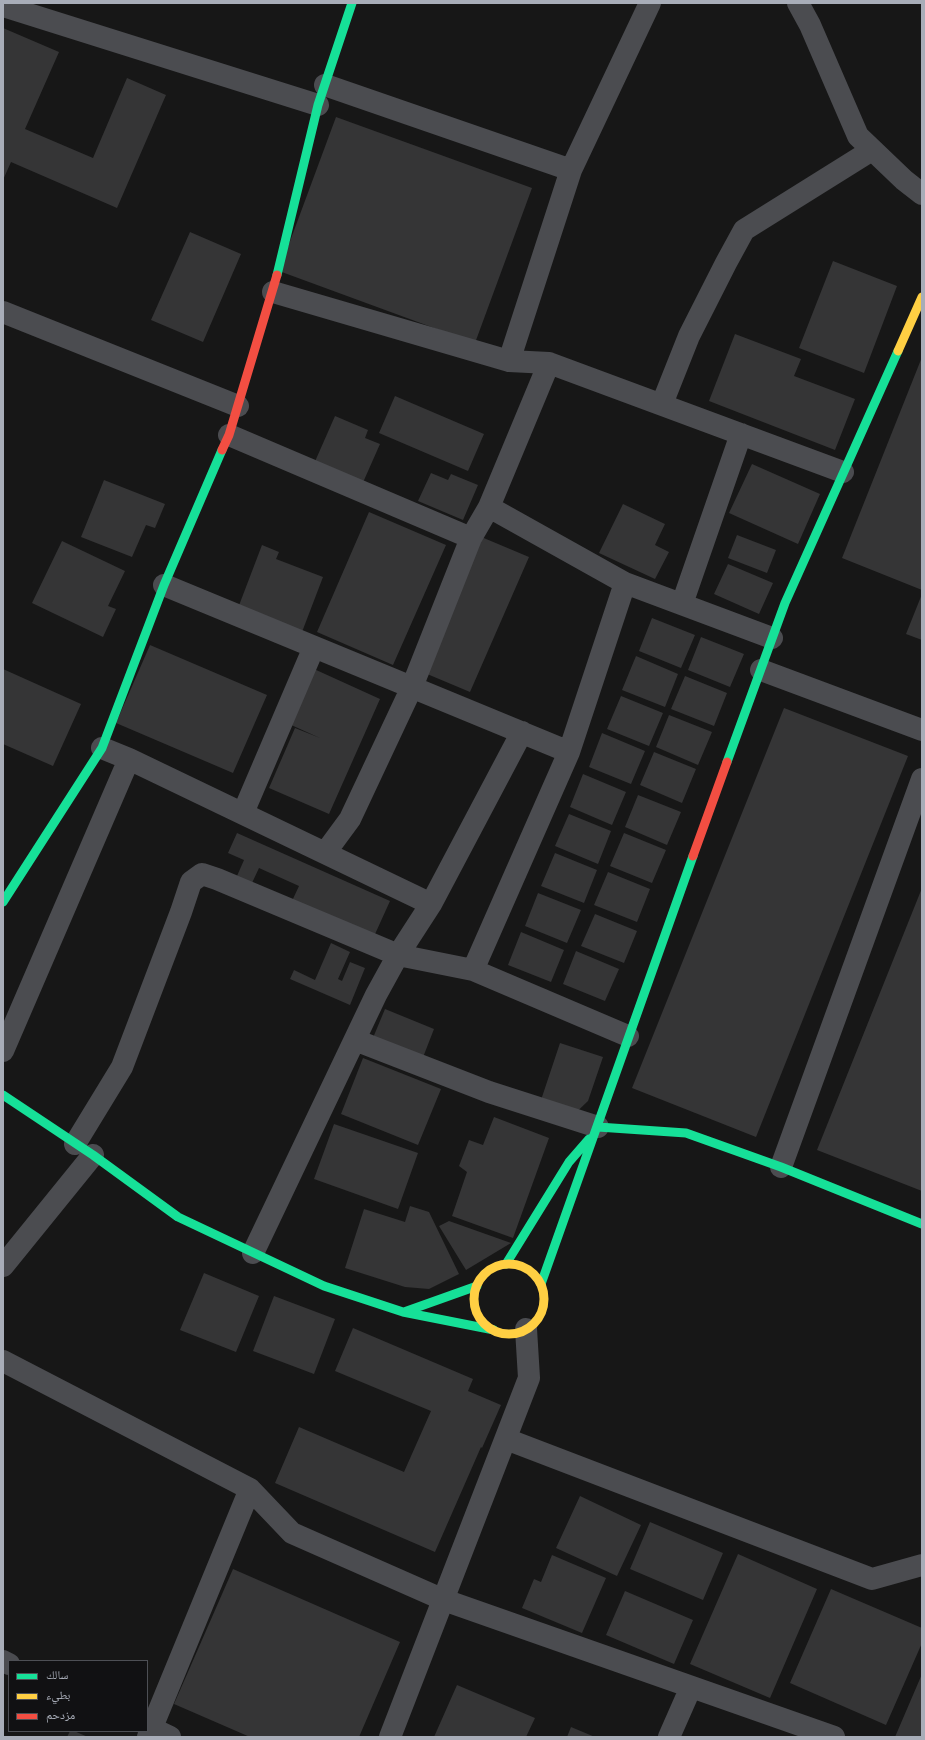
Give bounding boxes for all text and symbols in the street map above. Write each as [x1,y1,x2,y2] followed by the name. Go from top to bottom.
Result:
[8,1660,148,1732] legend
[46,1667,68,1682] text: سالك
[46,1687,70,1702] text: بطيء
[46,1707,75,1722] text: مزدحم

